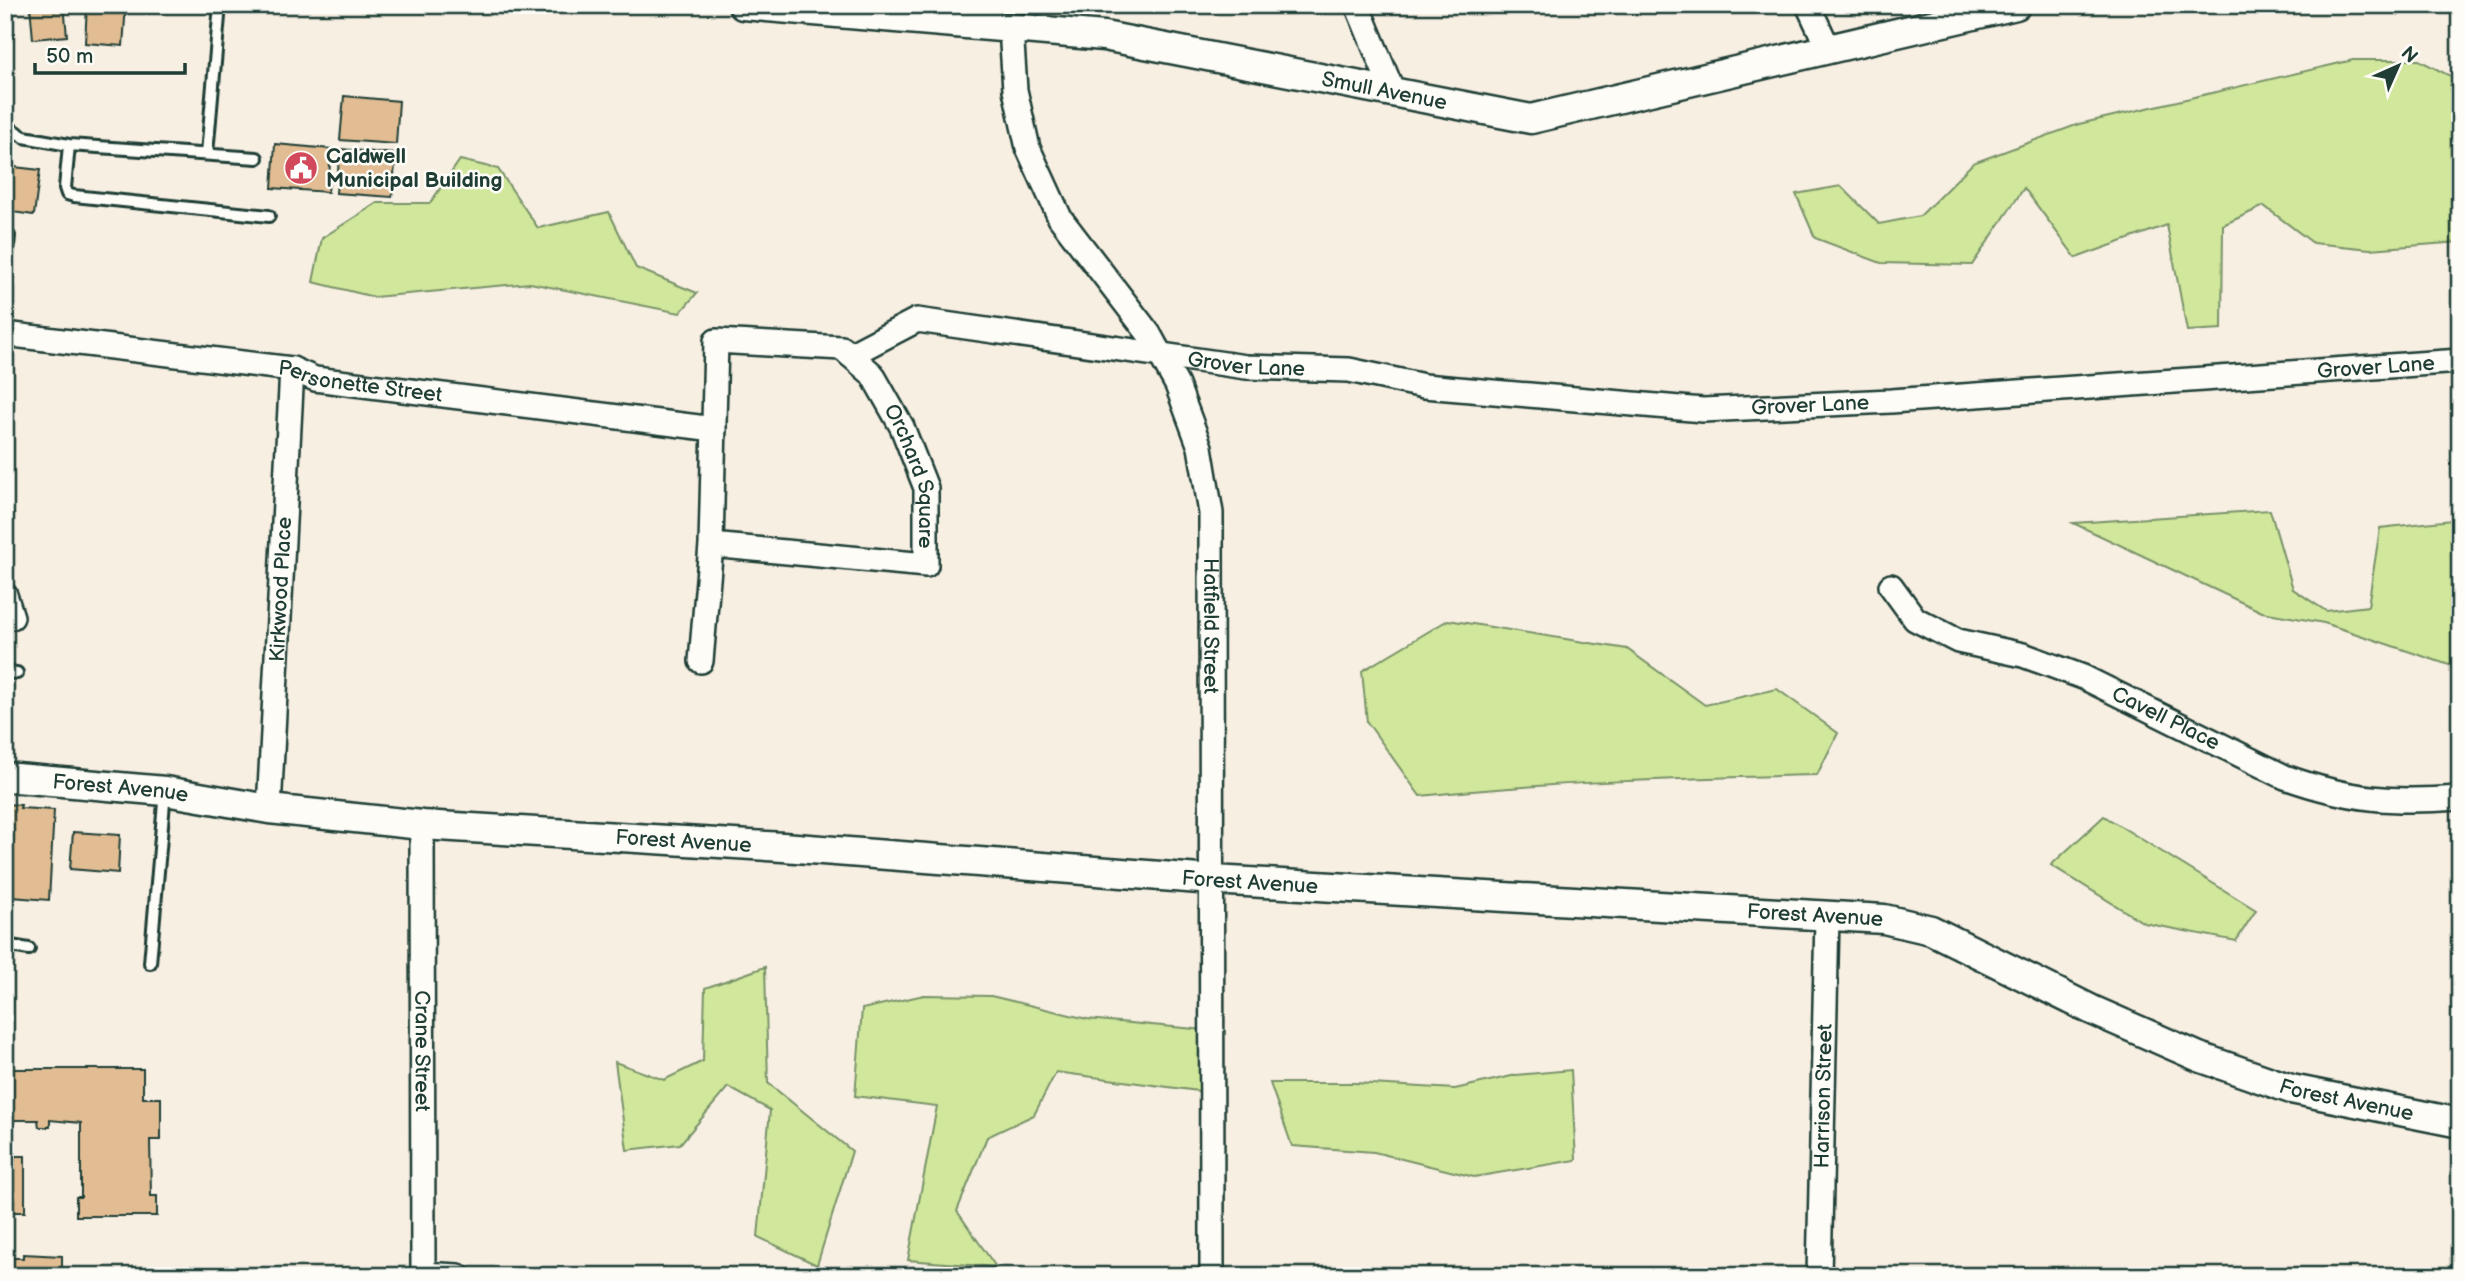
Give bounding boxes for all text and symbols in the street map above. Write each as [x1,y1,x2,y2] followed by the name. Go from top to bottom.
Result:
[35,32,186,76] scale bar
[2364,32,2434,102] north arrow
[2396,42,2422,68] text: N
[46,44,93,69] text: 50 m
[1320,66,1449,115] street label: Smull Avenue
[326,144,502,193] place label: Caldwell Municipal Building
[282,149,320,187] public building icon: Caldwell Municipal Building
[1186,346,1305,381] street label: Grover Lane
[2316,350,2436,384] street label: Grover Lane
[277,355,444,407] street label: Personette Street
[1751,390,1870,420] street label: Grover Lane
[879,399,939,548] street label: Orchard Square
[264,516,297,662] street label: Kirkwood Place
[1199,558,1224,695] street label: Hatfield Street
[2108,681,2224,755] street label: Cavell Place
[51,769,190,807] street label: Forest Avenue
[615,824,752,858] street label: Forest Avenue
[1181,865,1319,899] street label: Forest Avenue
[1746,899,1884,931] street label: Forest Avenue
[410,990,435,1112] street label: Crane Street
[1809,1023,1837,1169] street label: Harrison Street
[2276,1073,2416,1126] street label: Forest Avenue

